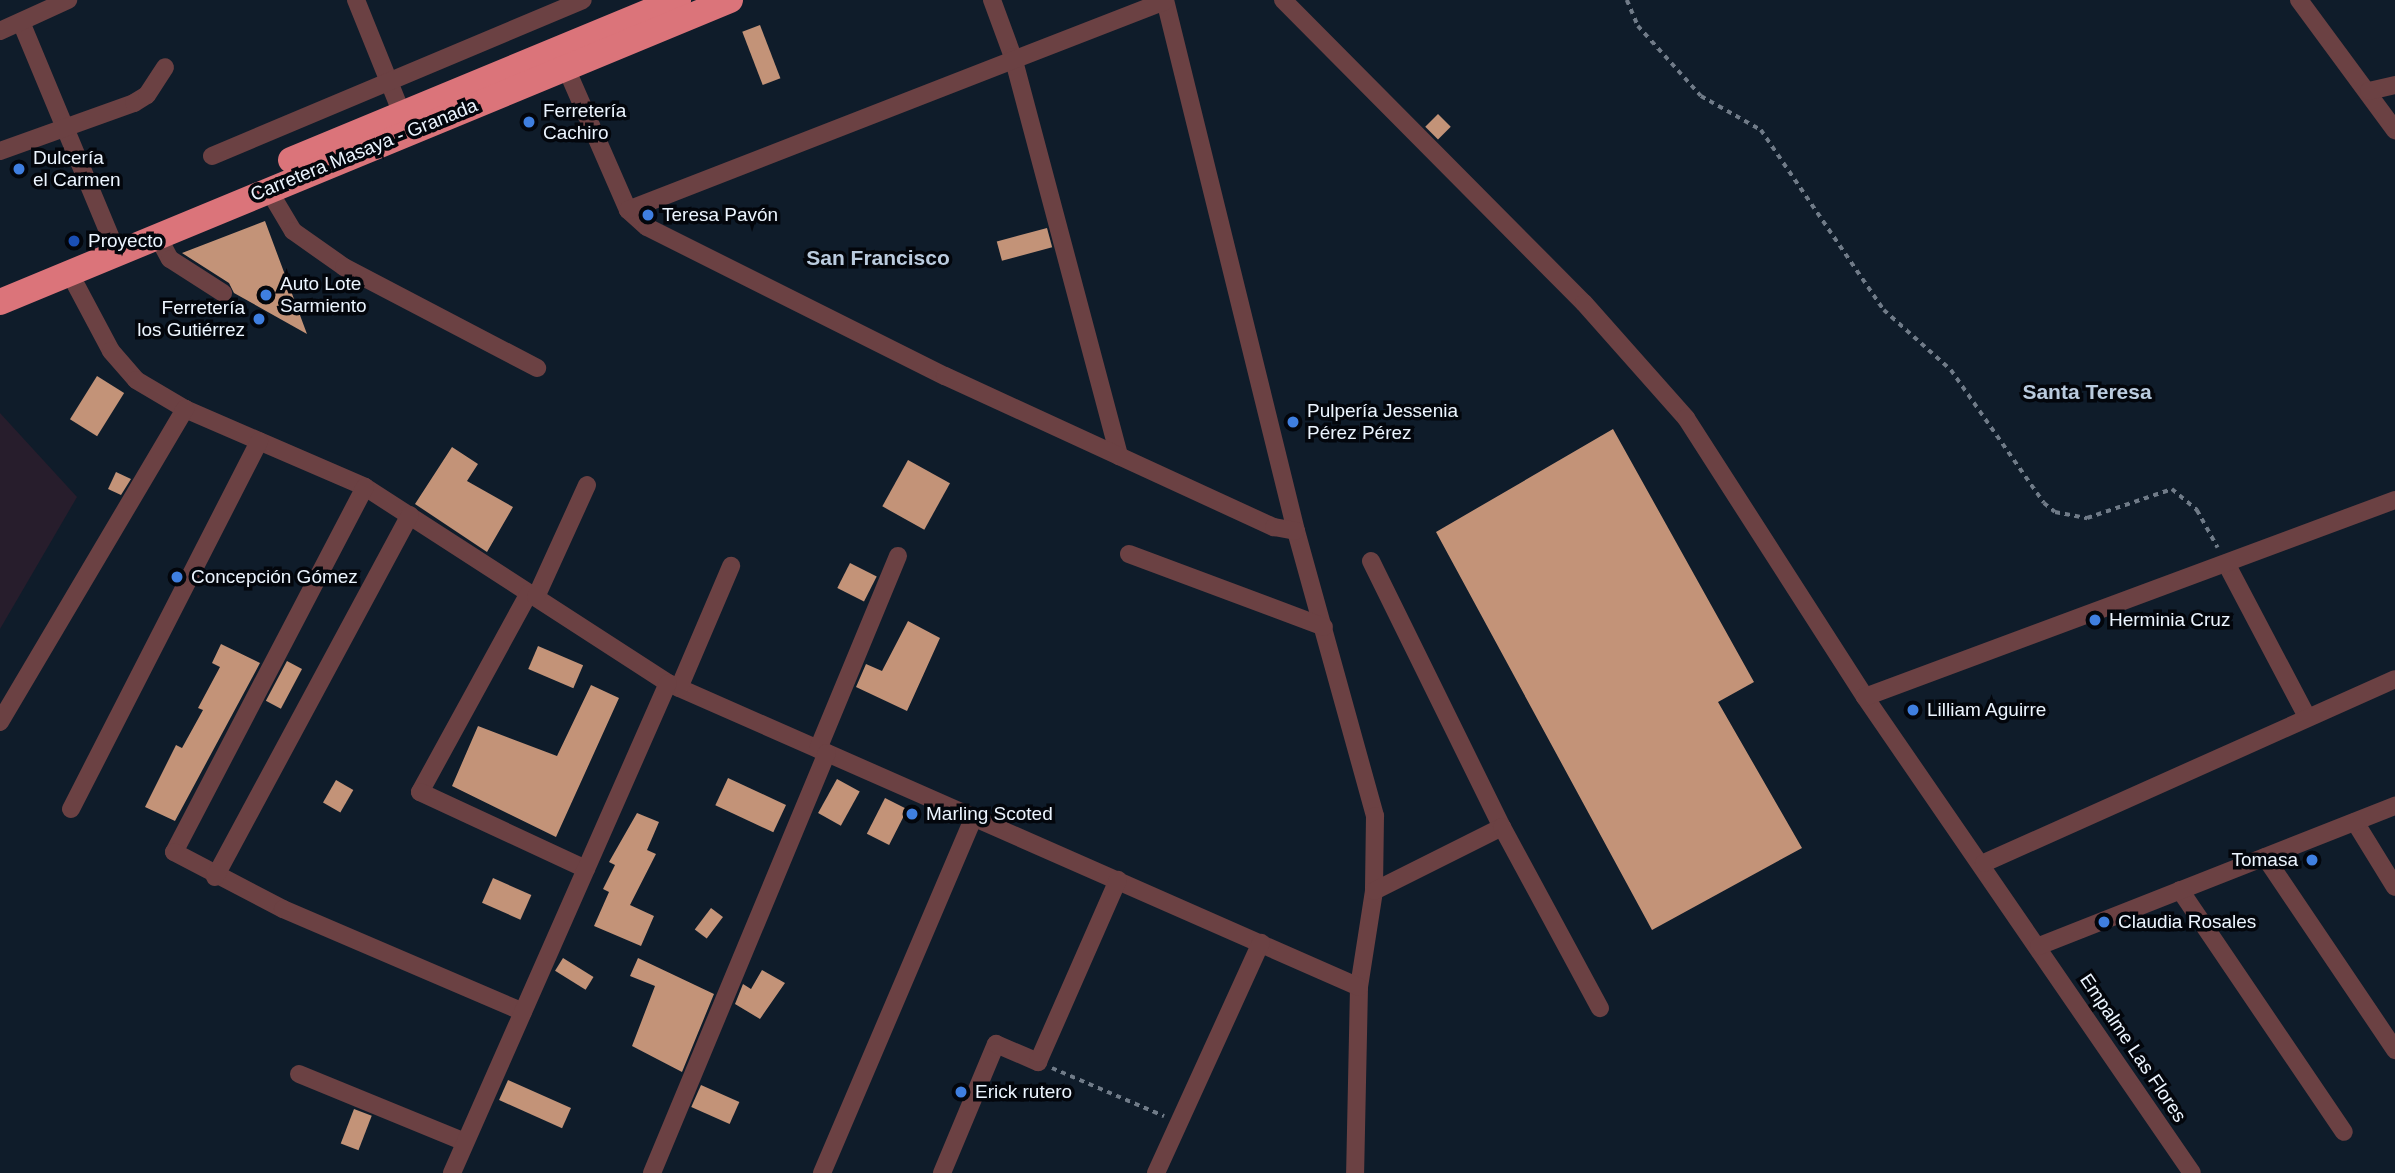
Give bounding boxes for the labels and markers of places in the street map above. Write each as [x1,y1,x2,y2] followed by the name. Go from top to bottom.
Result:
[543,100,626,144] place label: Ferretería Cachiro
[521,114,537,130] marker: Ferretería Cachiro
[33,147,121,191] place label: Dulcería el Carmen
[11,161,27,177] marker: Dulcería el Carmen
[662,204,778,226] place label: Teresa Pavón
[640,207,656,223] marker: Teresa Pavón
[88,230,163,252] place label: Proyecto
[66,233,82,249] marker: Proyecto
[280,273,367,317] place label: Auto Lote Sarmiento
[258,287,274,303] marker: Auto Lote Sarmiento
[137,297,245,341] place label: Ferretería los Gutiérrez
[251,311,267,327] marker: Ferretería los Gutiérrez
[1307,400,1458,444] place label: Pulpería Jessenia Pérez Pérez
[1285,414,1301,430] marker: Pulpería Jessenia Pérez Pérez
[191,566,358,588] place label: Concepción Gómez
[169,569,185,585] marker: Concepción Gómez
[2109,609,2230,631] place label: Herminia Cruz
[2087,612,2103,628] marker: Herminia Cruz
[1927,699,2047,721] place label: Lilliam Aguirre
[1905,702,1921,718] marker: Lilliam Aguirre
[926,803,1053,825] place label: Marling Scoted
[904,806,920,822] marker: Marling Scoted
[2231,849,2298,871] place label: Tomasa
[2304,852,2320,868] marker: Tomasa
[2118,911,2256,933] place label: Claudia Rosales
[2096,914,2112,930] marker: Claudia Rosales
[975,1081,1072,1103] place label: Erick rutero
[953,1084,969,1100] marker: Erick rutero

